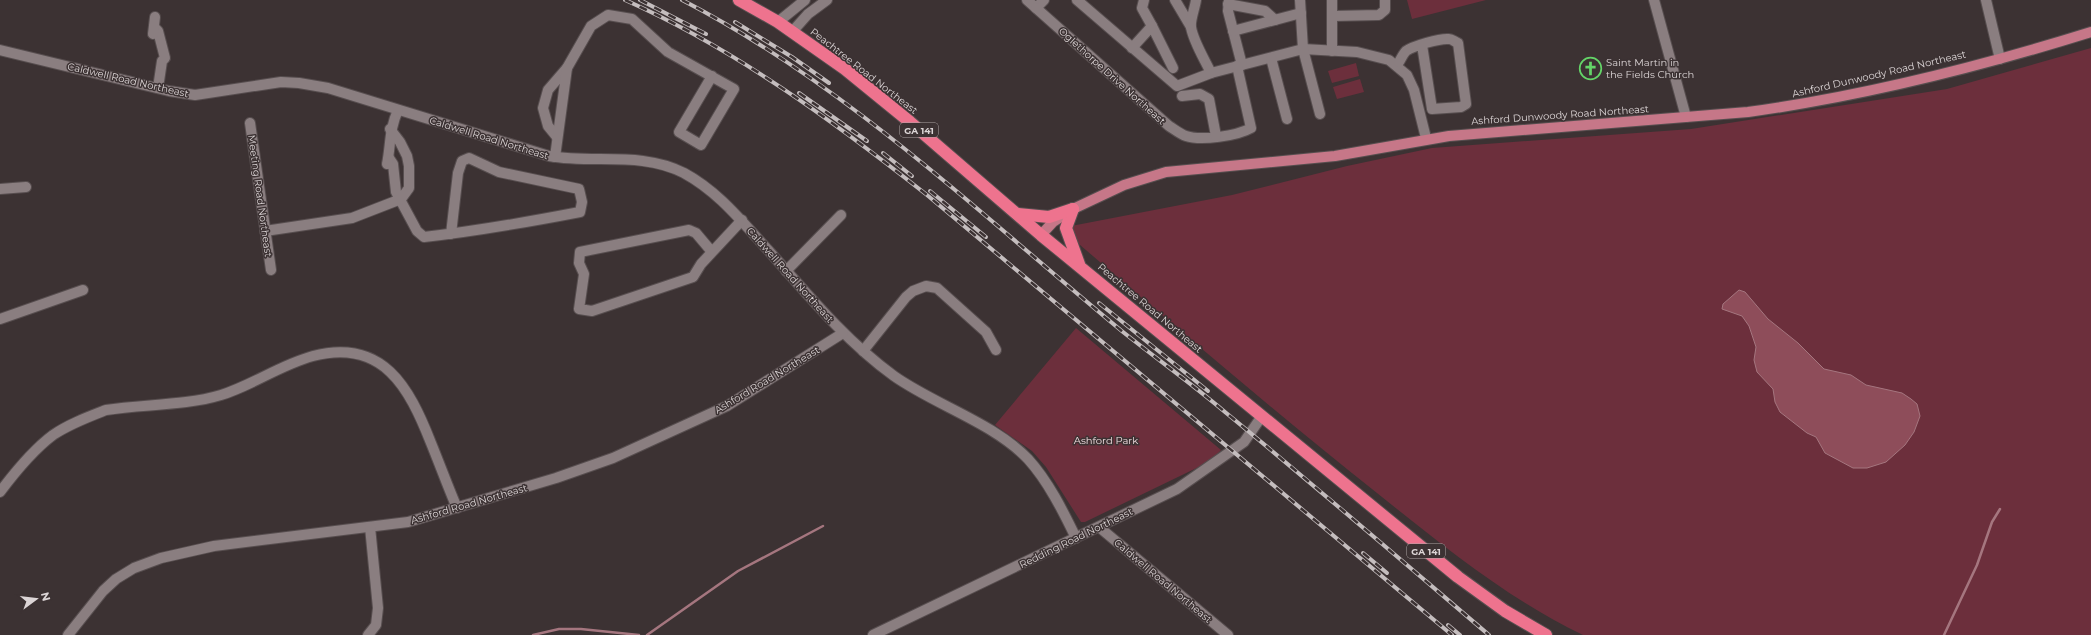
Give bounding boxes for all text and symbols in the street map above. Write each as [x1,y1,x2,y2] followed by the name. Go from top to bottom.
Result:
[808,25,920,117] street label: Peachtree Road Northeast
[1056,25,1168,127] street label: Oglethorpe Drive Northeast
[1791,48,1967,100] street label: Ashford Dunwoody Road Northeast
[1578,55,1604,81] church icon: Saint Martin in the Fields Church
[1606,56,1694,81] place label: Saint Martin in the Fields Church
[66,60,190,100] street label: Caldwell Road Northeast
[1471,102,1649,128] street label: Ashford Dunwoody Road Northeast
[428,114,550,162] street label: Caldwell Road Northeast
[900,123,938,137] road number: GA 141
[245,134,275,258] street label: Meeting Road Northeast
[744,225,836,325] street label: Caldwell Road Northeast
[1095,260,1205,356] street label: Peachtree Road Northeast
[712,343,822,417] street label: Ashford Road Northeast
[1074,434,1138,447] park label: Ashford Park
[409,481,529,527] street label: Ashford Road Northeast
[1017,505,1135,571] street label: Redding Road Northeast
[1111,536,1215,626] street label: Caldwell Road Northeast
[1407,544,1445,558] road number: GA 141
[16,579,56,619] north arrow
[38,590,54,603] text: N

